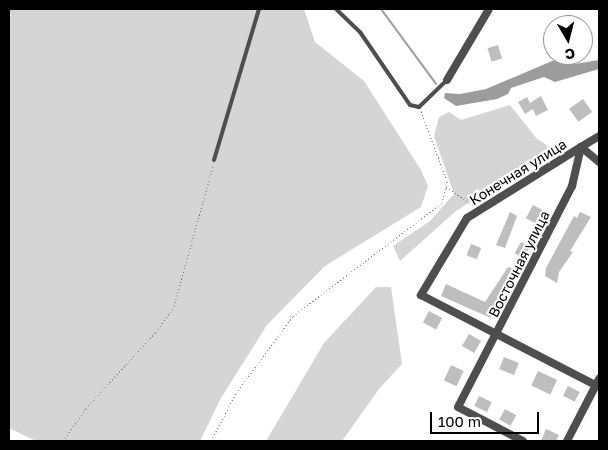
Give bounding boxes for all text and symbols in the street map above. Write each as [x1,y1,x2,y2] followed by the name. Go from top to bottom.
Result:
[543,15,593,65] north arrow
[564,45,576,63] text: С
[466,135,570,209] street label: Конечная улица
[485,208,553,320] street label: Восточная улица
[433,402,542,434] scale bar
[438,412,481,430] text: 100 m

